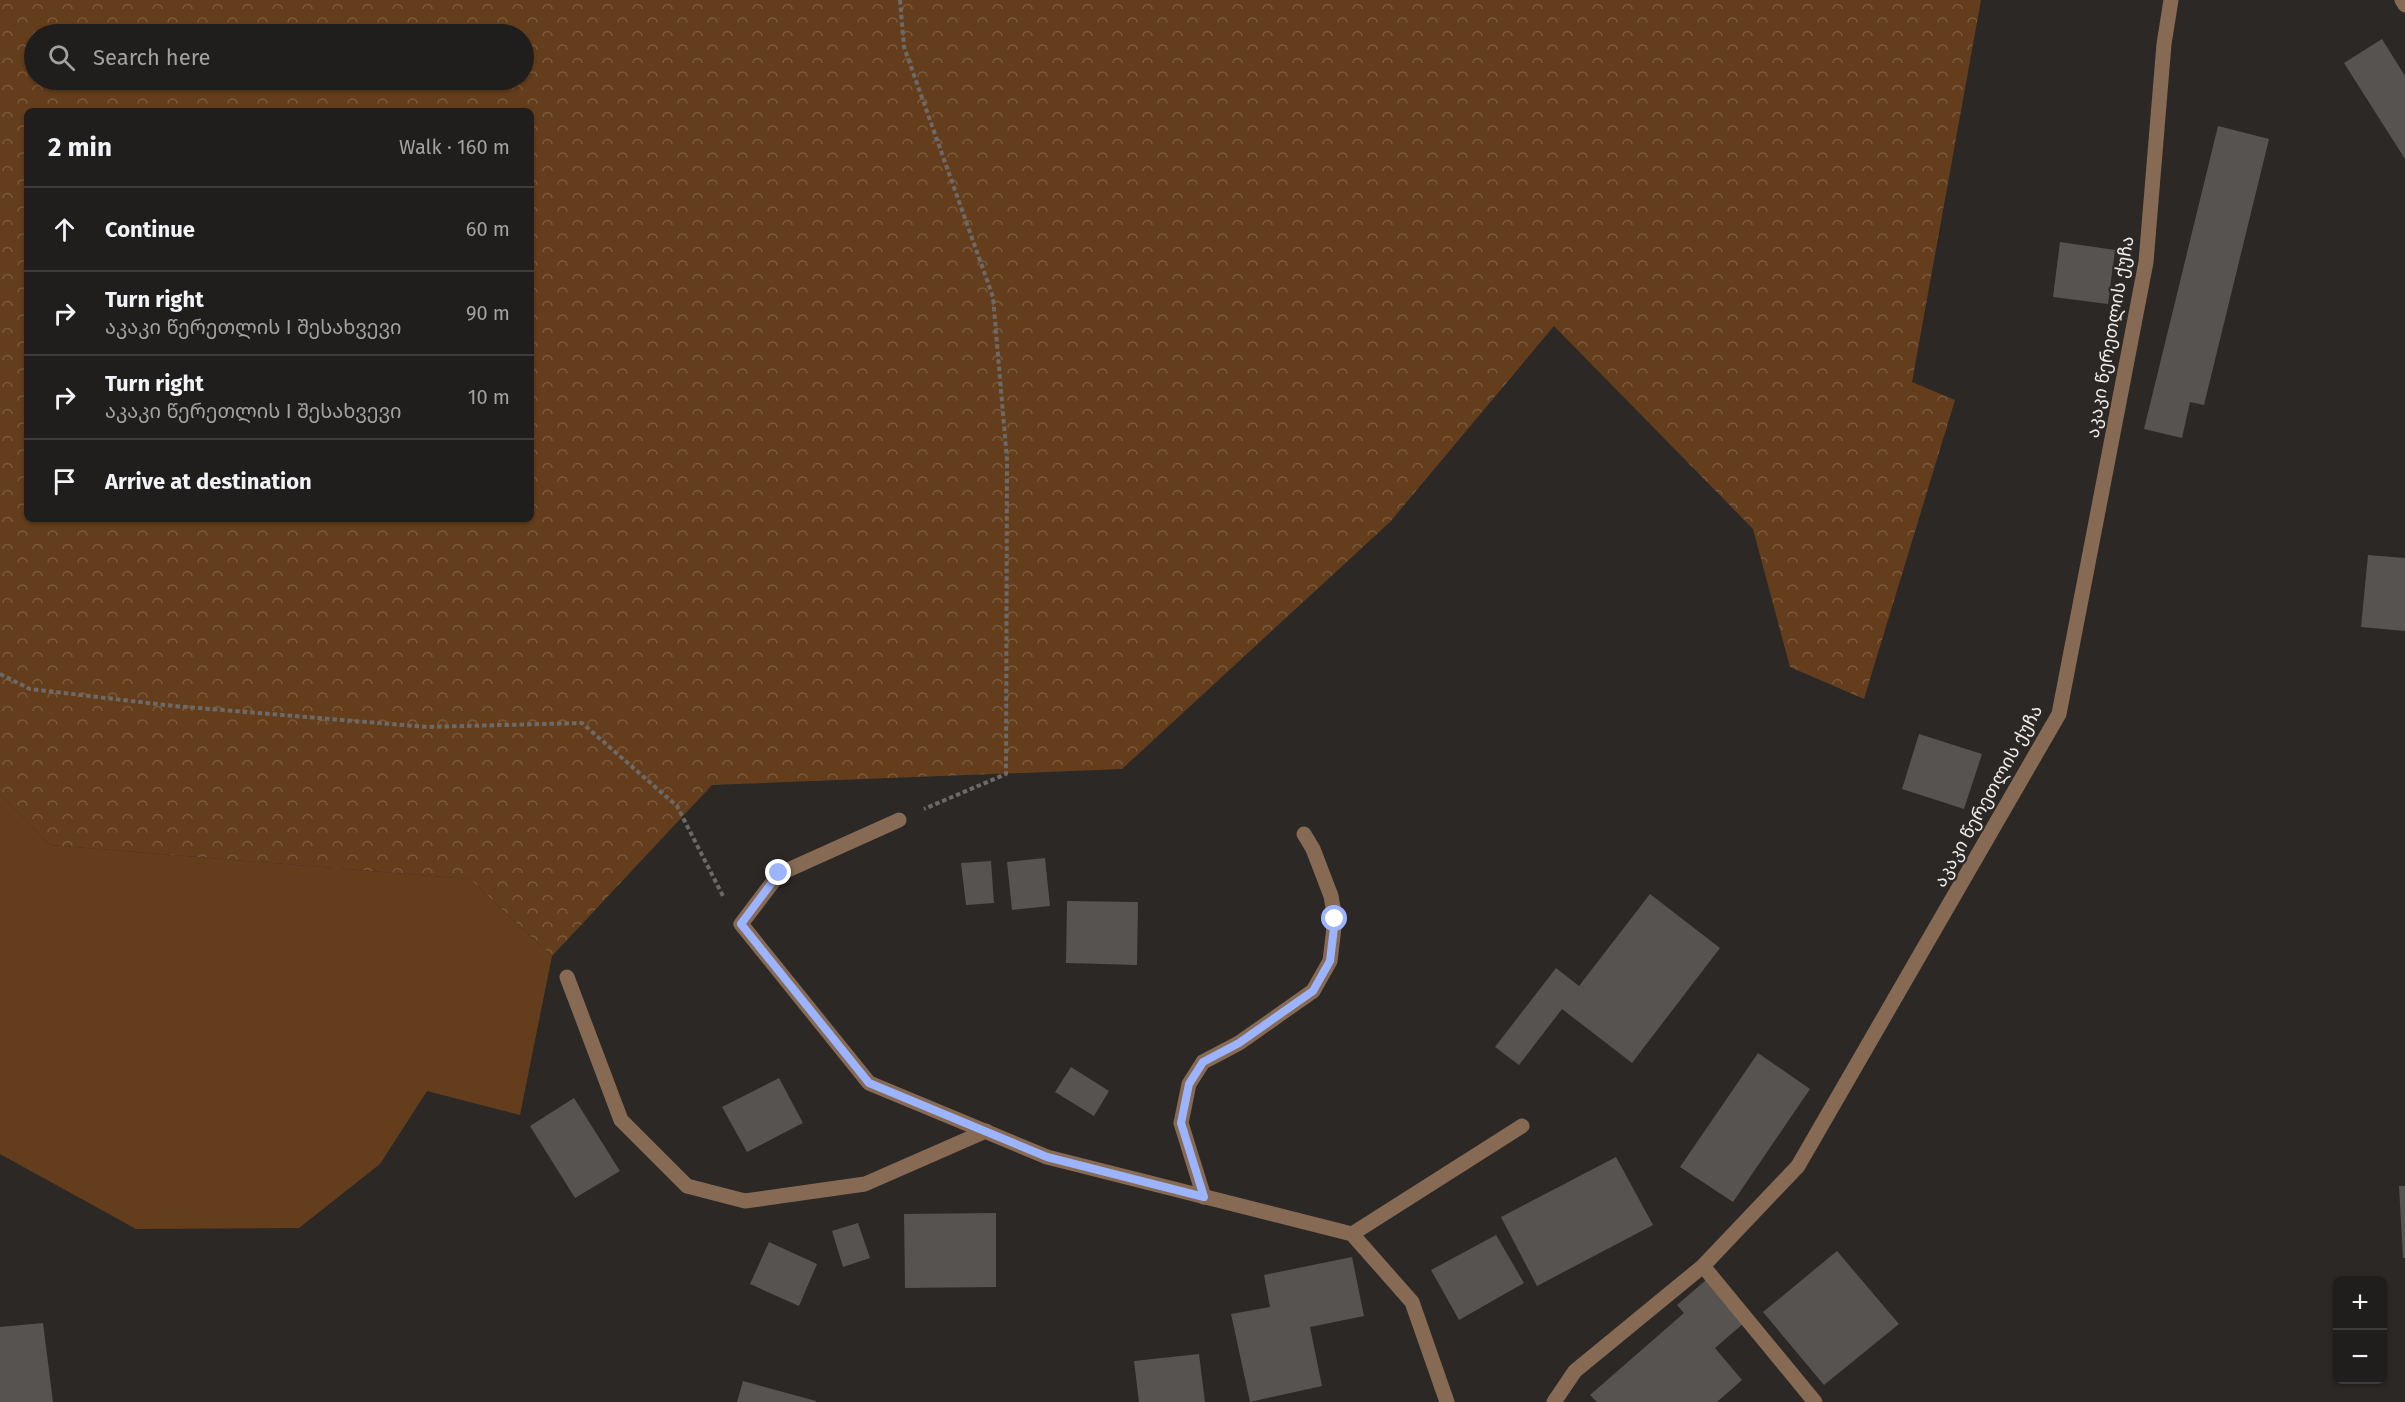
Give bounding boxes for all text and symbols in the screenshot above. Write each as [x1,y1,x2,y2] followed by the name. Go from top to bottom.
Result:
[24,24,534,90] search box
[45,41,78,74] icon: search
[93,44,211,71] text: Search here
[48,132,112,163] text: 2 min
[399,135,510,159] text: Walk · 160 m
[48,213,81,246] icon: ahead
[105,216,195,243] text: Continue
[466,217,510,241] text: 60 m
[2081,234,2139,440] street label: აკაკი წერეთლის ქუჩა
[105,286,204,313] text: Turn right
[48,297,81,330] icon: right
[466,301,510,325] text: 90 m
[105,315,401,339] text: აკაკი წერეთლის I შესახვევი
[105,370,204,397] text: Turn right
[48,381,81,414] icon: right
[468,385,510,409] text: 10 m
[105,399,401,423] text: აკაკი წერეთლის I შესახვევი
[48,465,81,498] icon: arrive
[105,468,312,495] text: Arrive at destination
[1929,701,2047,891] street label: აკაკი წერეთლის ქუჩა
[765,859,791,885] route end
[1321,905,1347,931] route start
[2333,1276,2387,1384] map controls
[2333,1276,2387,1330] button: +
[2333,1330,2387,1384] button: −

